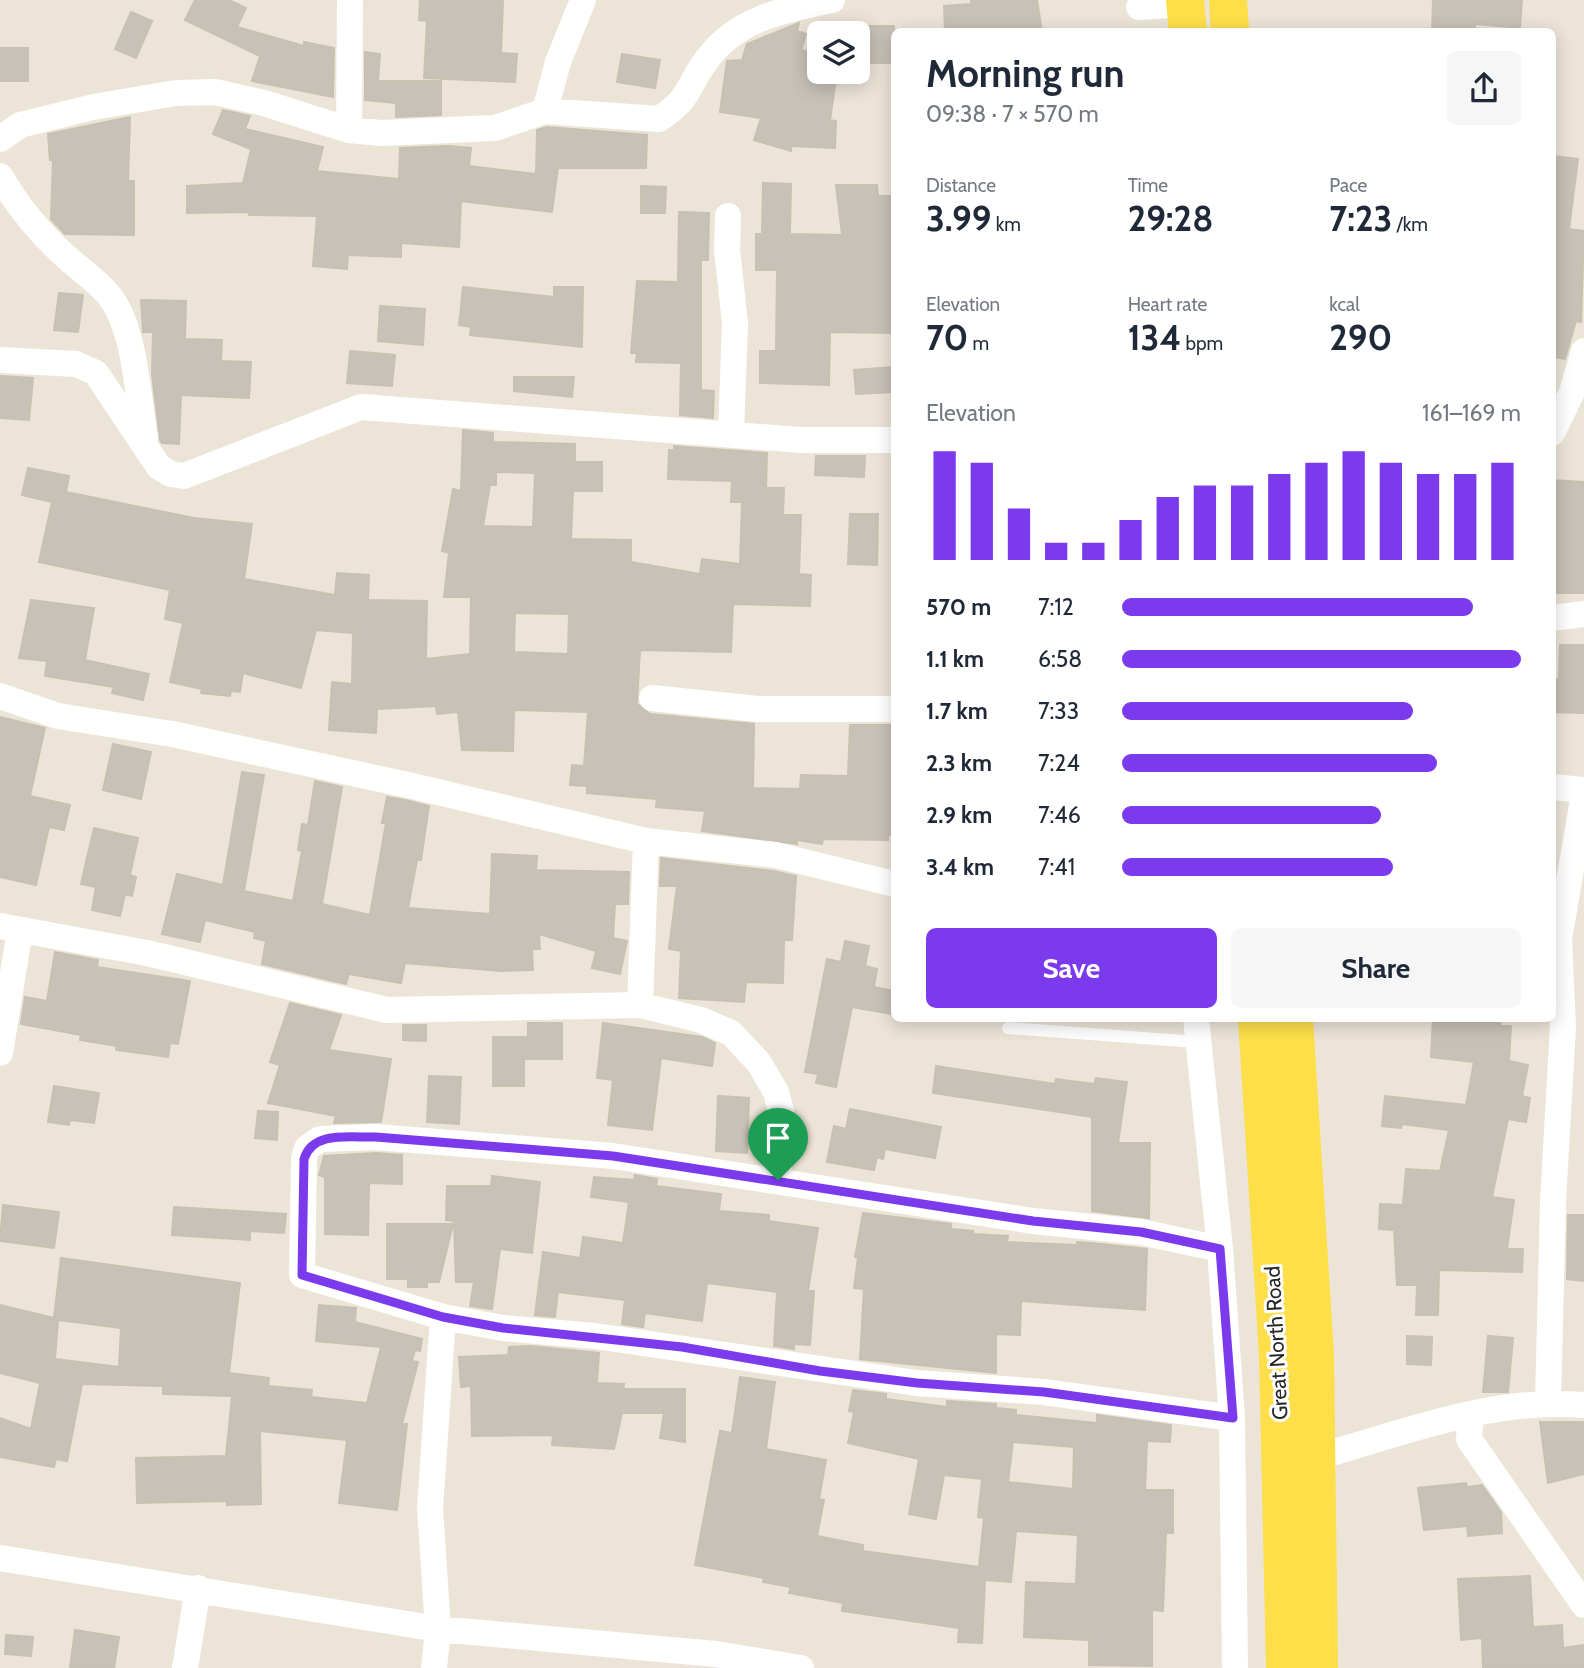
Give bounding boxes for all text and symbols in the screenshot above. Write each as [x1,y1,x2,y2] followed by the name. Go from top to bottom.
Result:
[807,21,870,84] map controls
[807,21,870,84] button: layers
[926,50,1125,97] text: Morning run
[1447,51,1521,125] button: share
[926,100,1099,128] text: 09:38 · 7 × 570 m
[926,174,996,197] text: Distance
[1128,174,1168,197] text: Time
[1329,174,1367,197] text: Pace
[926,197,991,240] text: 3.99
[1128,197,1213,240] text: 29:28
[1329,197,1392,240] text: 7:23
[991,213,1021,236] text: km
[1392,213,1428,236] text: /km
[926,293,1000,316] text: Elevation
[1128,293,1207,316] text: Heart rate
[1329,293,1360,316] text: kcal
[926,316,968,359] text: 70
[1128,316,1181,359] text: 134
[1329,316,1392,359] text: 290
[968,332,989,355] text: m
[1181,332,1223,355] text: bpm
[926,399,1016,427] text: Elevation
[1422,399,1521,427] text: 161–169 m
[926,593,991,621] text: 570 m
[1038,593,1074,621] text: 7:12
[926,645,984,673] text: 1.1 km
[1038,645,1082,673] text: 6:58
[926,697,988,725] text: 1.7 km
[1038,697,1079,725] text: 7:33
[926,749,992,777] text: 2.3 km
[1038,749,1080,777] text: 7:24
[926,801,992,829] text: 2.9 km
[1038,801,1081,829] text: 7:46
[926,853,994,881] text: 3.4 km
[1038,853,1075,881] text: 7:41
[926,928,1217,1008] button: Save
[1231,928,1521,1008] button: Share
[748,1108,808,1180] pin
[759,1119,797,1157] icon: arrive
[1259,1265,1293,1421] street label: Great North Road

